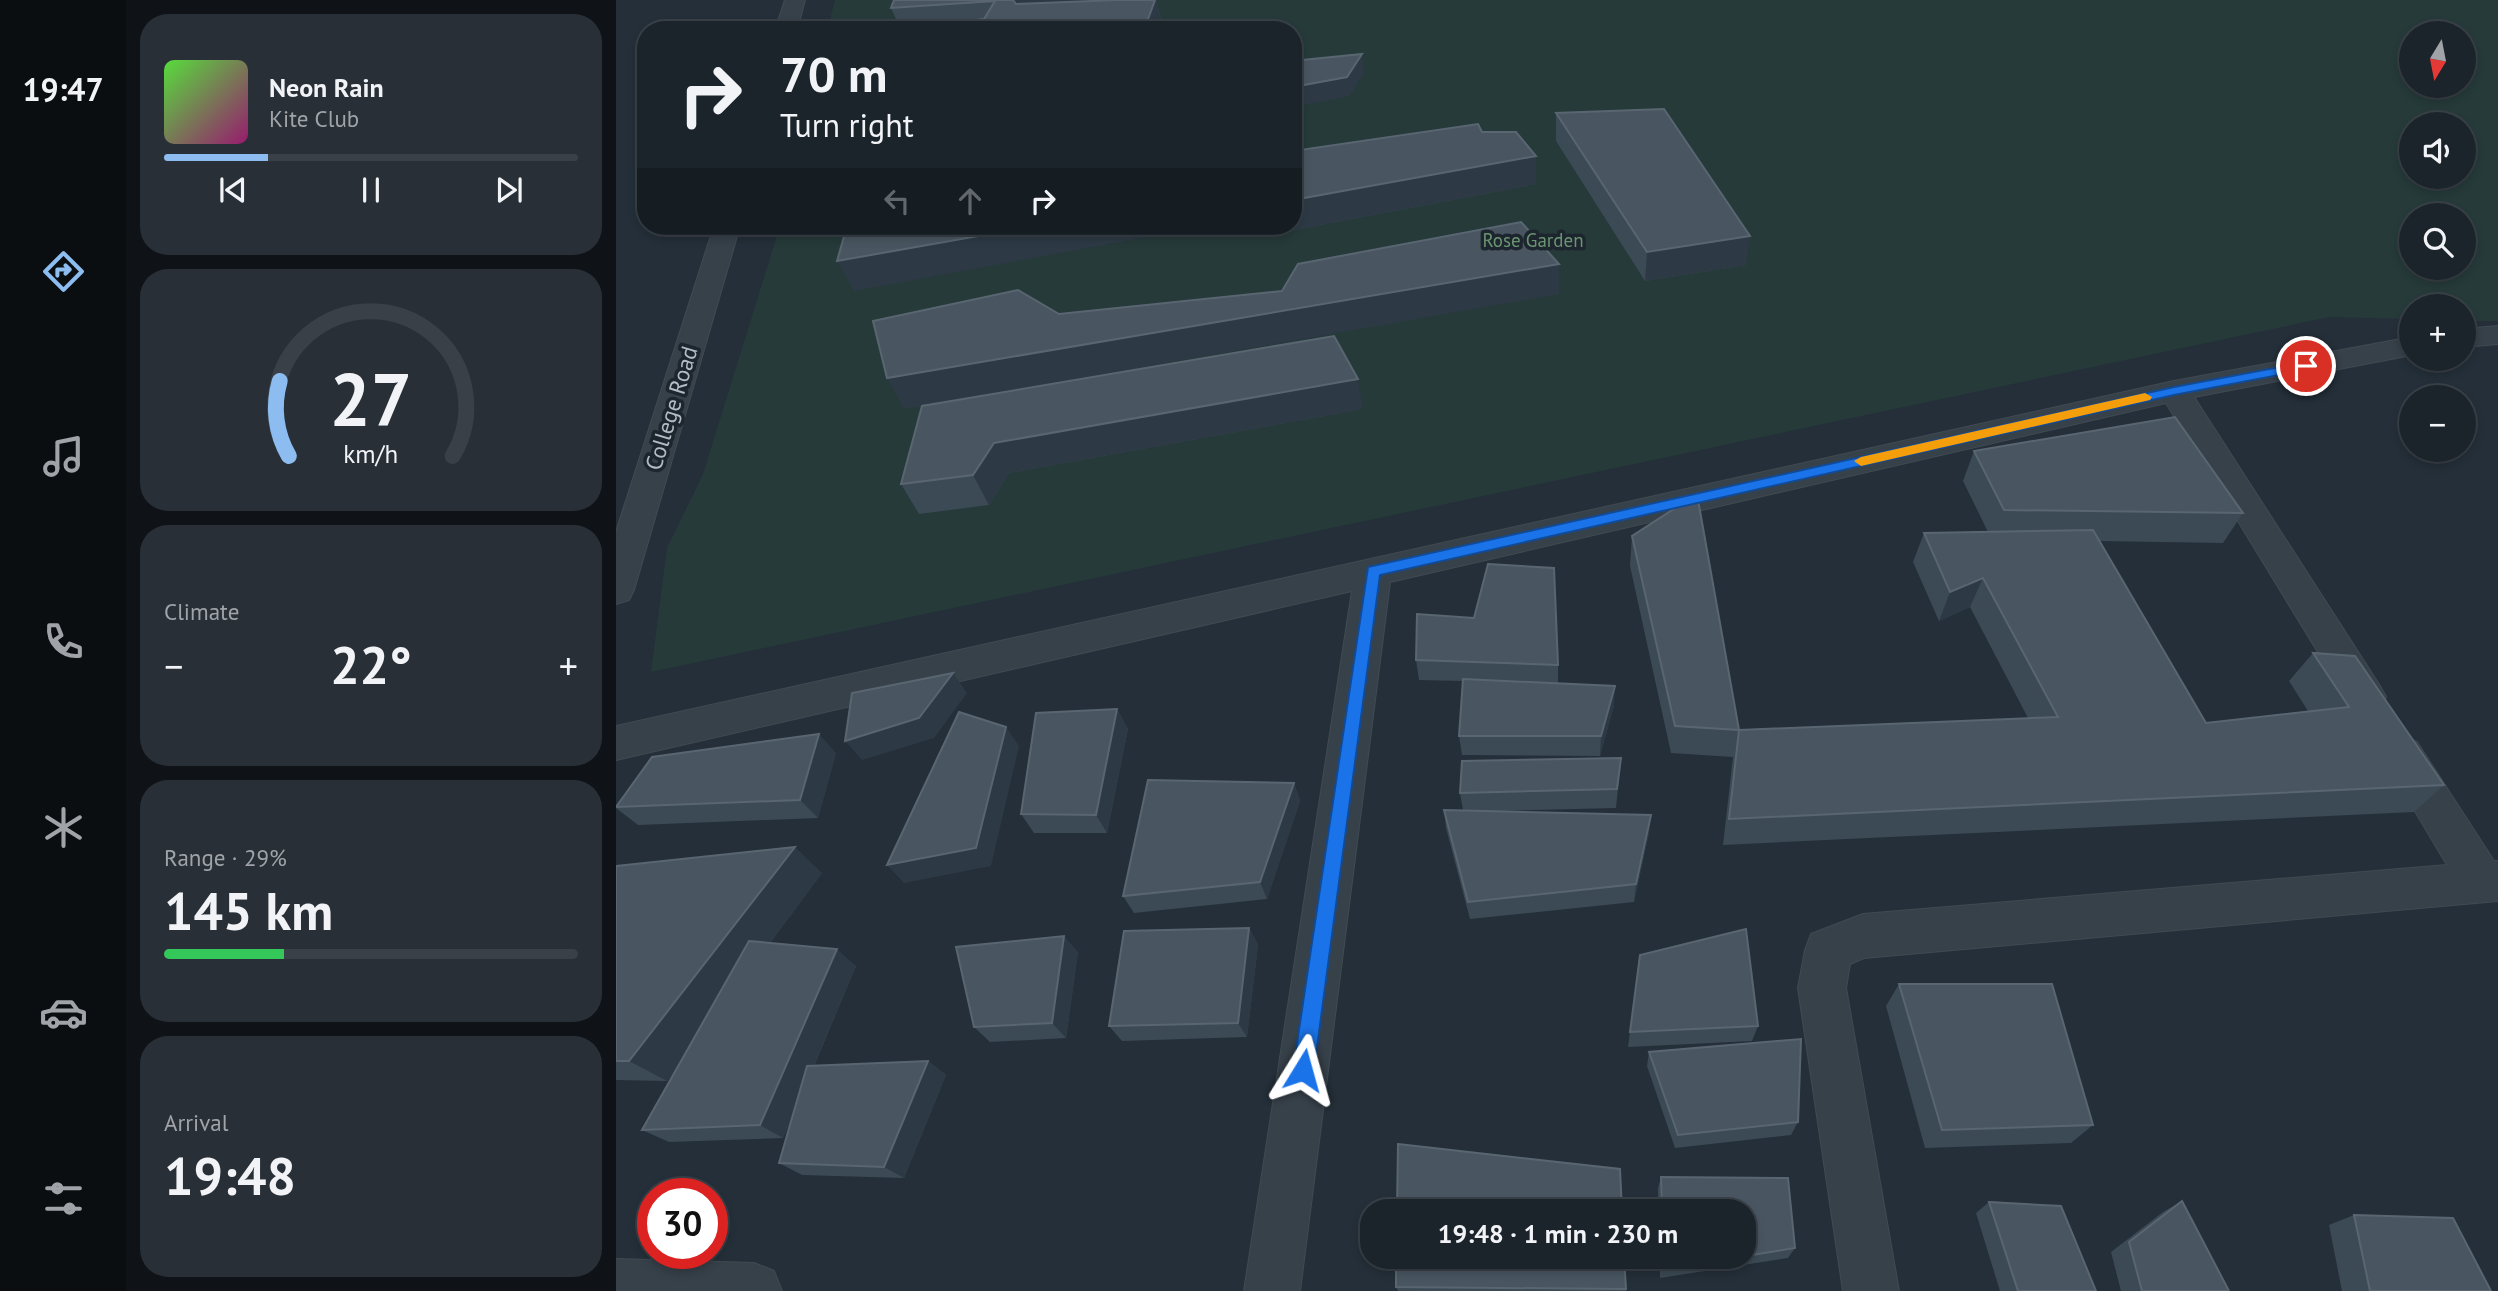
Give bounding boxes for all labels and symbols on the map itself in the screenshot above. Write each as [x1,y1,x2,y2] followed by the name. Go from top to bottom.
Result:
[2399,21,2476,98] north arrow
[1482,228,1584,252] park label: Rose Garden
[2276,336,2336,396] pin
[638,342,704,474] street label: College Road
[1266,1033,1340,1107] position arrow
[637,1178,728,1269] speed limit sign: 30

